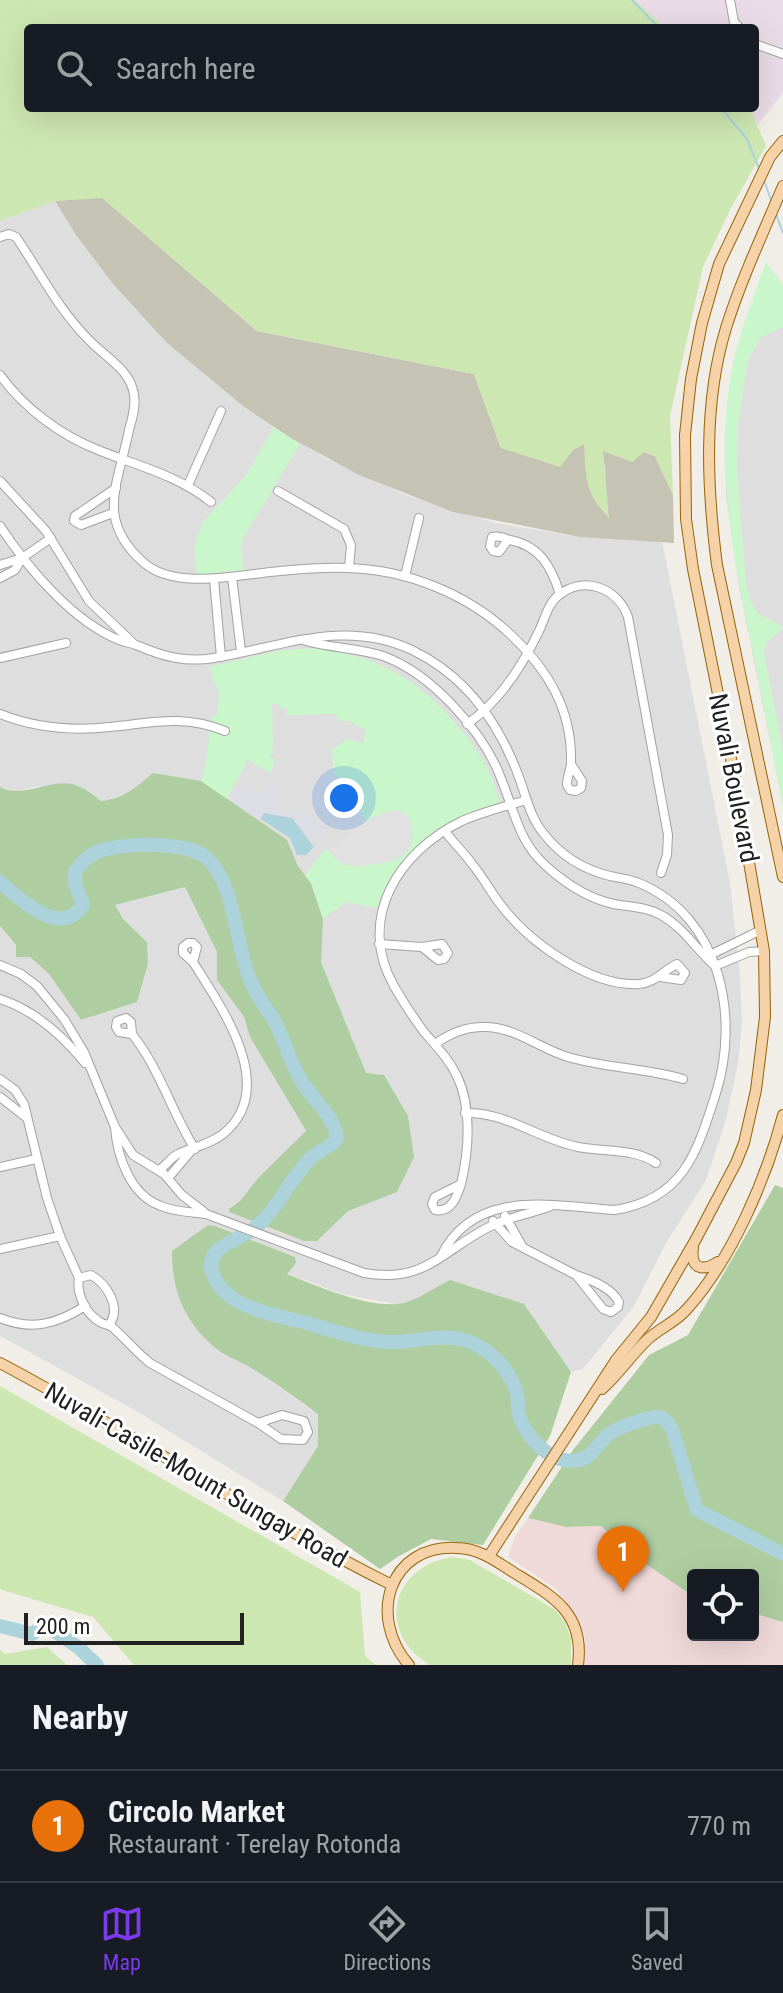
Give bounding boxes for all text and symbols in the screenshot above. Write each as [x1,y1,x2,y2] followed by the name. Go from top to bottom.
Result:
[24,24,759,112] search box
[52,46,96,90] icon: search
[116,51,256,86] text: Search here
[703,691,765,865] street label: Nuvali Boulevard
[324,778,364,818] your location
[39,1376,353,1574] street label: Nuvali-Casile-Mount Sungay Road
[597,1526,649,1592] pin: 1
[687,1569,759,1641] map controls
[687,1569,759,1641] button: locate
[24,1609,244,1645] scale bar
[36,1614,90,1639] text: 200 m
[32,1697,128,1737] text: Nearby
[108,1794,285,1829] text: Circolo Market
[51,1811,65,1841] text: 1
[687,1811,751,1841] text: 770 m
[108,1829,401,1859] text: Restaurant · Terelay Rotonda
[100,1902,144,1975] tab: Map
[343,1902,431,1975] tab: Directions
[631,1902,683,1975] tab: Saved

